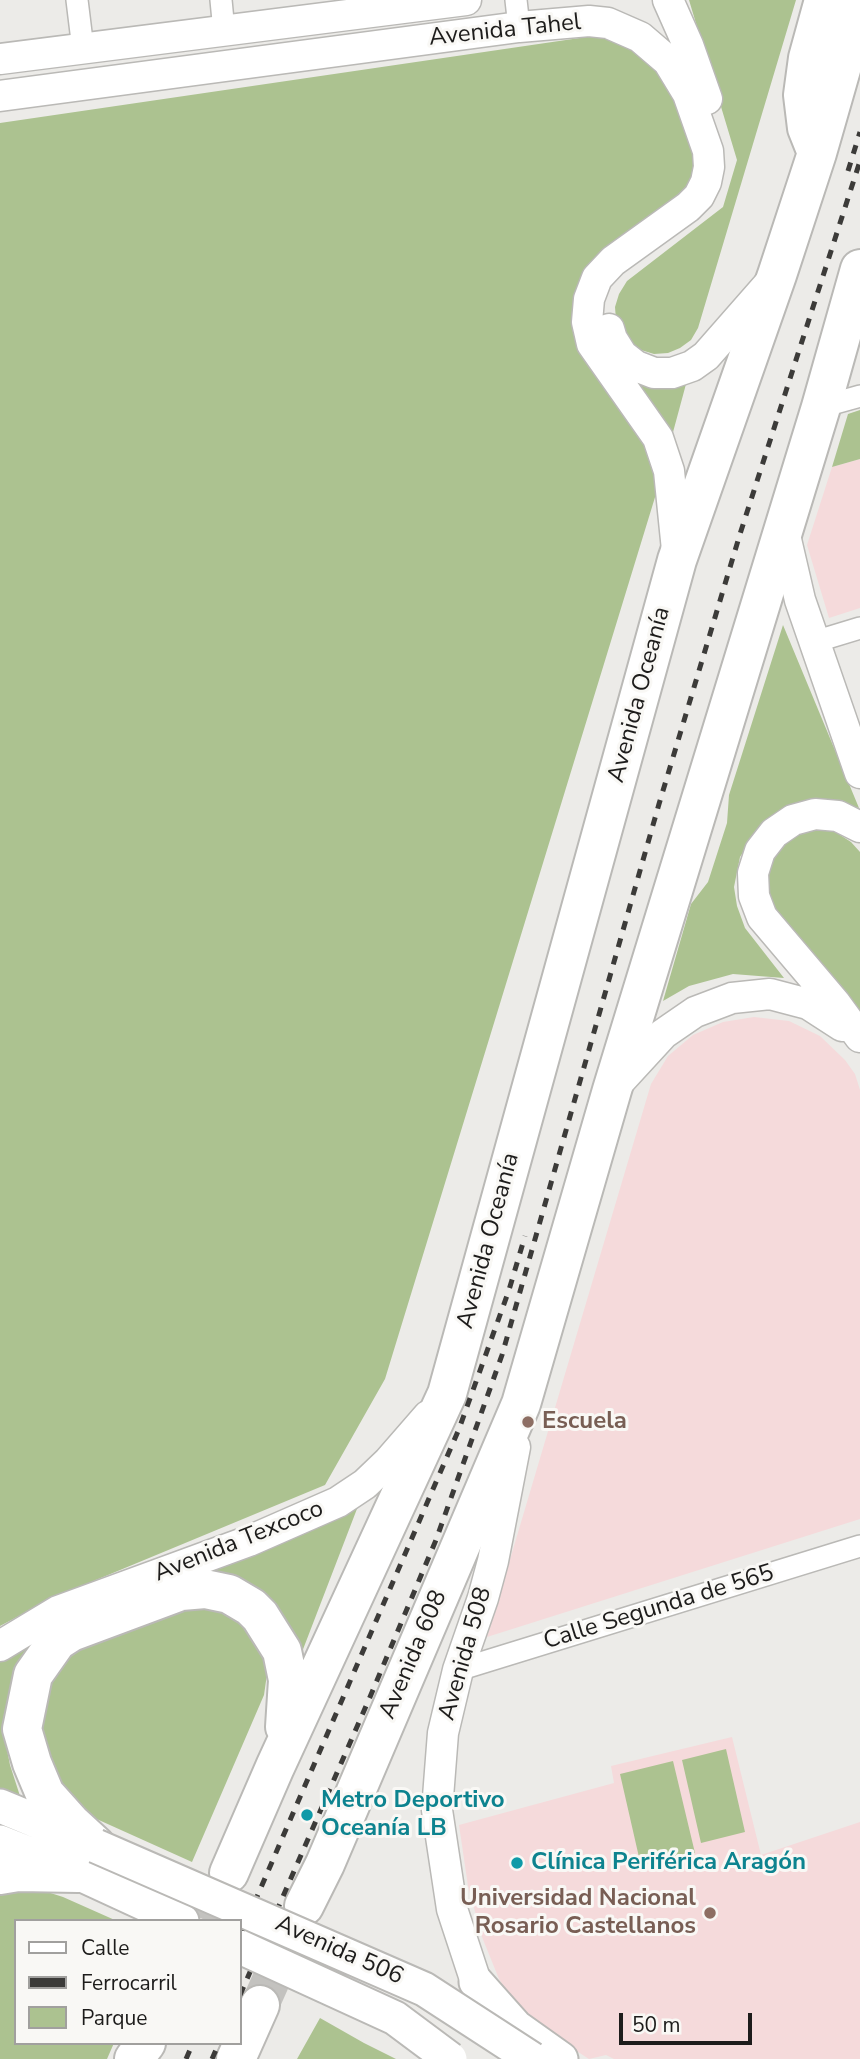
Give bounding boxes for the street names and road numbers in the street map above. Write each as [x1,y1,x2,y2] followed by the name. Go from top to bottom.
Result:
[428,9,582,53] street label: Avenida Tahel
[603,604,677,786] street label: Avenida Oceanía
[452,1150,526,1332] street label: Avenida Oceanía
[150,1495,328,1589] street label: Avenida Texcoco
[540,1559,778,1657] street label: Calle Segunda de 565
[433,1584,499,1724] street label: Avenida 508
[374,1586,454,1724] street label: Avenida 608
[271,1910,407,1992] street label: Avenida 506

